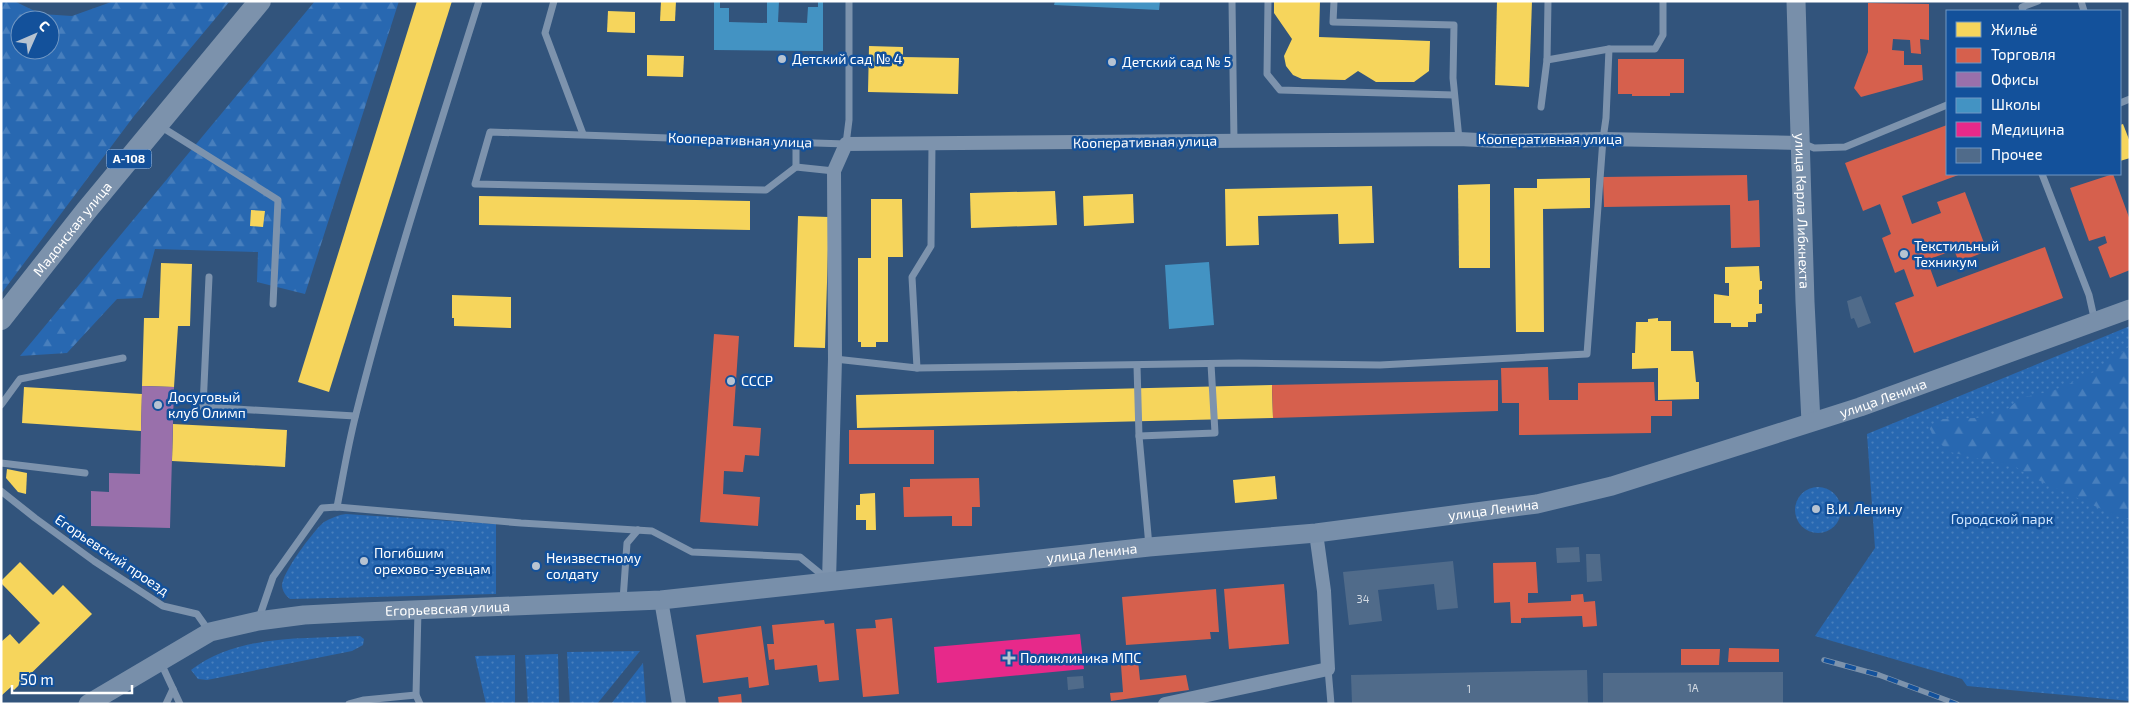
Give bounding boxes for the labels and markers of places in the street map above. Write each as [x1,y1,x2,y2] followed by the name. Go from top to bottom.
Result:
[792,50,902,67] place label: Детский сад № 4
[776,53,788,65] marker: Детский сад № 4
[1122,53,1231,70] place label: Детский сад № 5
[1106,56,1118,68] marker: Детский сад № 5
[1914,237,1999,270] place label: Текстильный Техникум
[1898,248,1910,260] marker: Текстильный Техникум
[741,372,773,389] place label: СССР
[725,375,737,387] marker: СССР
[168,388,246,421] place label: Досуговый клуб Олимп
[152,399,164,411] marker: Досуговый клуб Олимп
[1826,500,1903,517] place label: В.И. Ленину
[1810,503,1822,515] marker: В.И. Ленину
[374,544,491,577] place label: Погибшим орехово-зуевцам
[546,549,642,582] place label: Неизвестному солдату
[358,555,370,567] marker: Погибшим орехово-зуевцам
[530,560,542,572] marker: Неизвестному солдату
[1020,649,1141,666] place label: Поликлиника МПС
[1002,651,1016,665] marker: Поликлиника МПС

